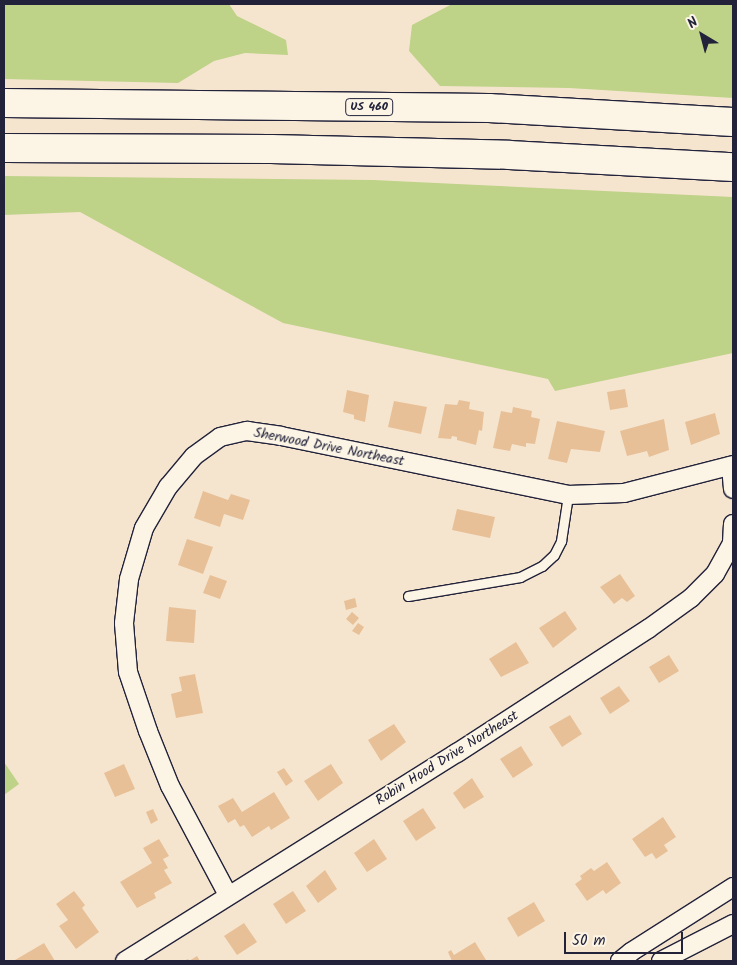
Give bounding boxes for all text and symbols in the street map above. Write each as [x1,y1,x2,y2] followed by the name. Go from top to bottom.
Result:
[677,10,727,60] north arrow
[683,12,703,34] text: N
[344,98,394,116] road number: US 460
[252,424,406,470] street label: Sherwood Drive Northeast
[372,707,522,809] street label: Robin Hood Drive Northeast
[567,922,686,954] scale bar
[572,929,606,953] text: 50 m

